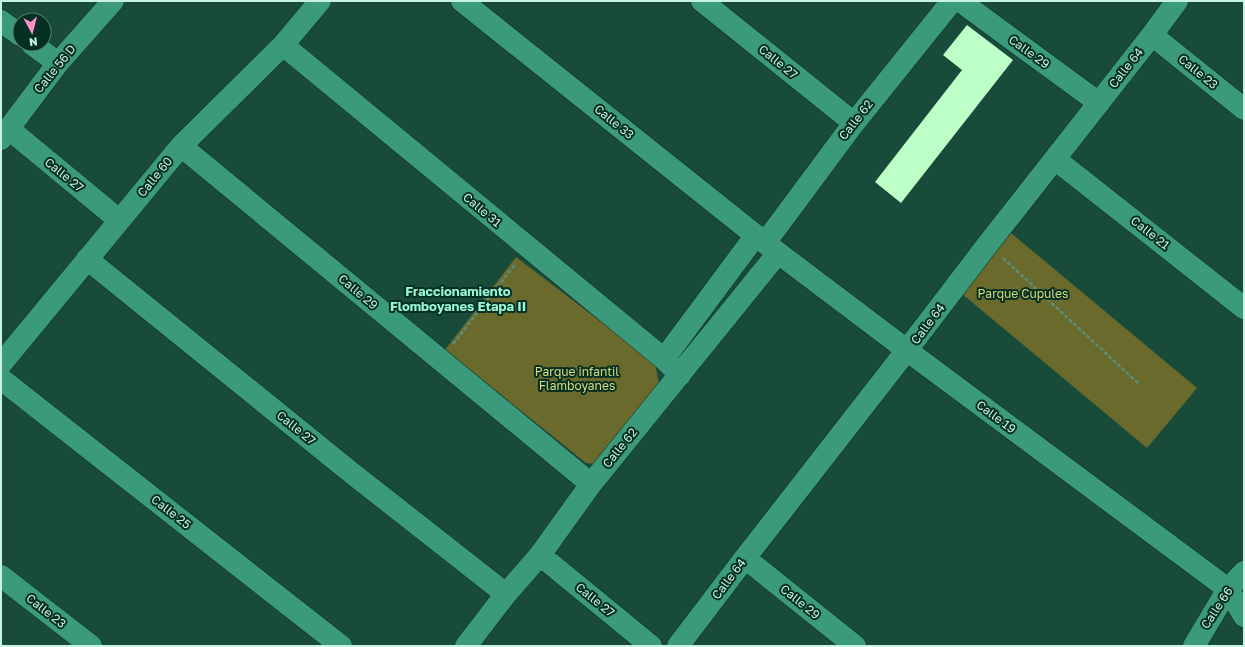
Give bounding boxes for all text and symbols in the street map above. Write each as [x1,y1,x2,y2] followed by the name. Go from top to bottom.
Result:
[12,12,52,52] north arrow
[1006,32,1053,71] street label: Calle 29
[28,35,38,49] text: N
[31,41,79,96] street label: Calle 56 D
[756,41,801,82] street label: Calle 27
[1105,45,1146,91] street label: Calle 64
[1176,51,1221,92] street label: Calle 23
[835,97,876,143] street label: Calle 62
[592,101,637,142] street label: Calle 33
[42,154,87,195] street label: Calle 27
[134,154,175,200] street label: Calle 60
[460,189,505,230] street label: Calle 31
[1128,213,1173,253] street label: Calle 21
[336,271,381,312] street label: Calle 29
[390,283,526,314] district label: Fraccionamiento Flomboyanes Etapa II
[978,286,1068,301] park label: Parque Cupules
[907,300,948,347] street label: Calle 64
[535,364,619,393] park label: Parque infantil Flamboyanes
[974,397,1019,436] street label: Calle 19
[274,407,319,448] street label: Calle 27
[599,425,640,471] street label: Calle 62
[148,491,194,532] street label: Calle 25
[708,555,749,602] street label: Calle 64
[573,579,618,620] street label: Calle 27
[777,581,823,622] street label: Calle 29
[1197,584,1236,632] street label: Calle 66
[23,590,69,631] street label: Calle 23

